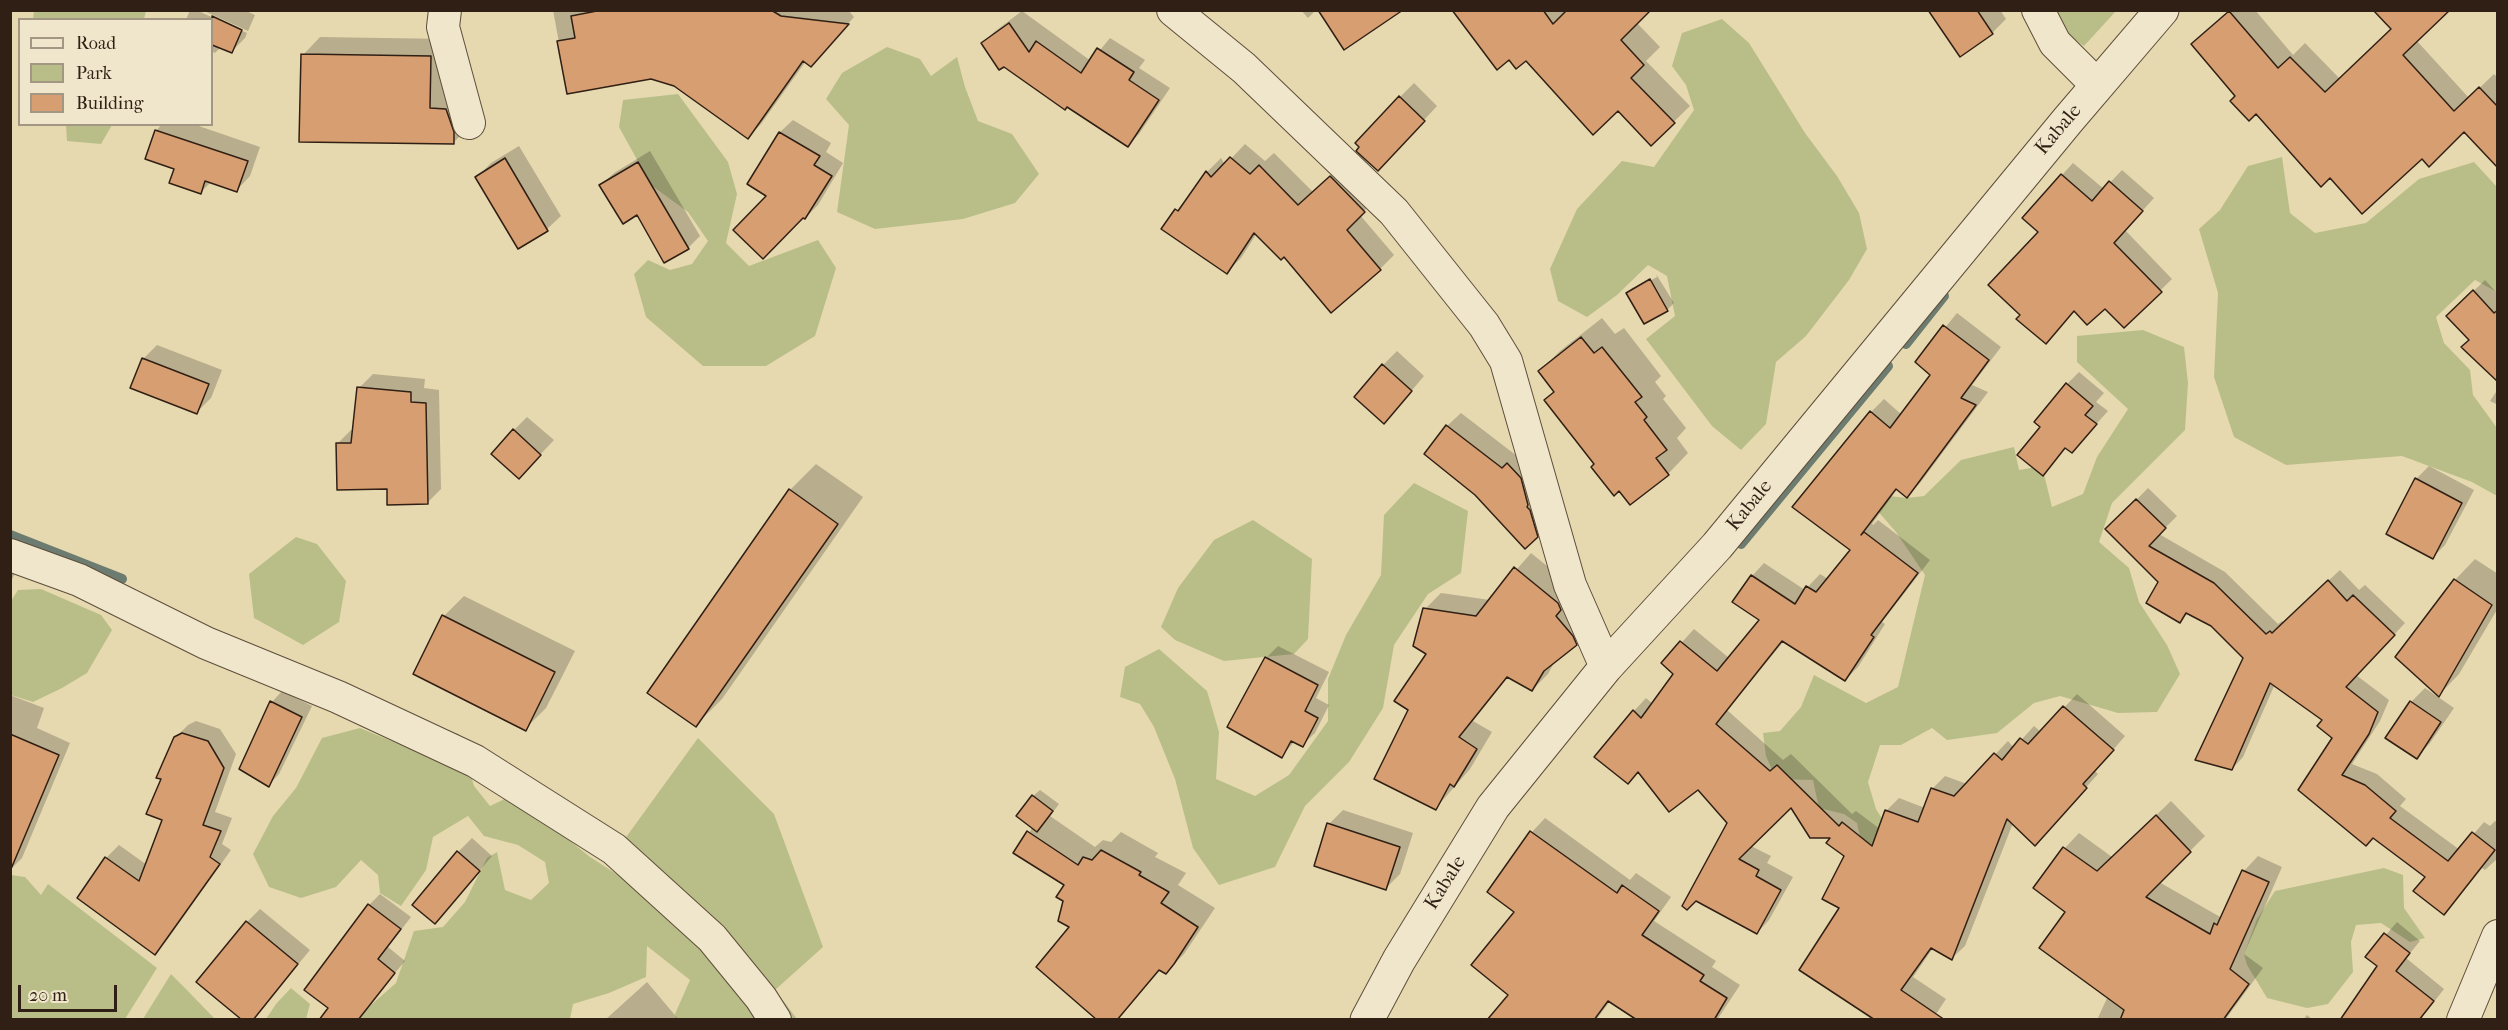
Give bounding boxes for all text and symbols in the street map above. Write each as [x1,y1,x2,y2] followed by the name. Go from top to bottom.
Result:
[18,18,213,126] legend
[76,33,116,54] text: Road
[76,63,112,84] text: Park
[76,93,143,114] text: Building
[2031,100,2087,160] street label: Kabale
[1722,476,1778,536] street label: Kabale
[1420,852,1472,914] street label: Kabale
[21,973,120,1011] scale bar
[29,985,67,1006] text: 20 m

